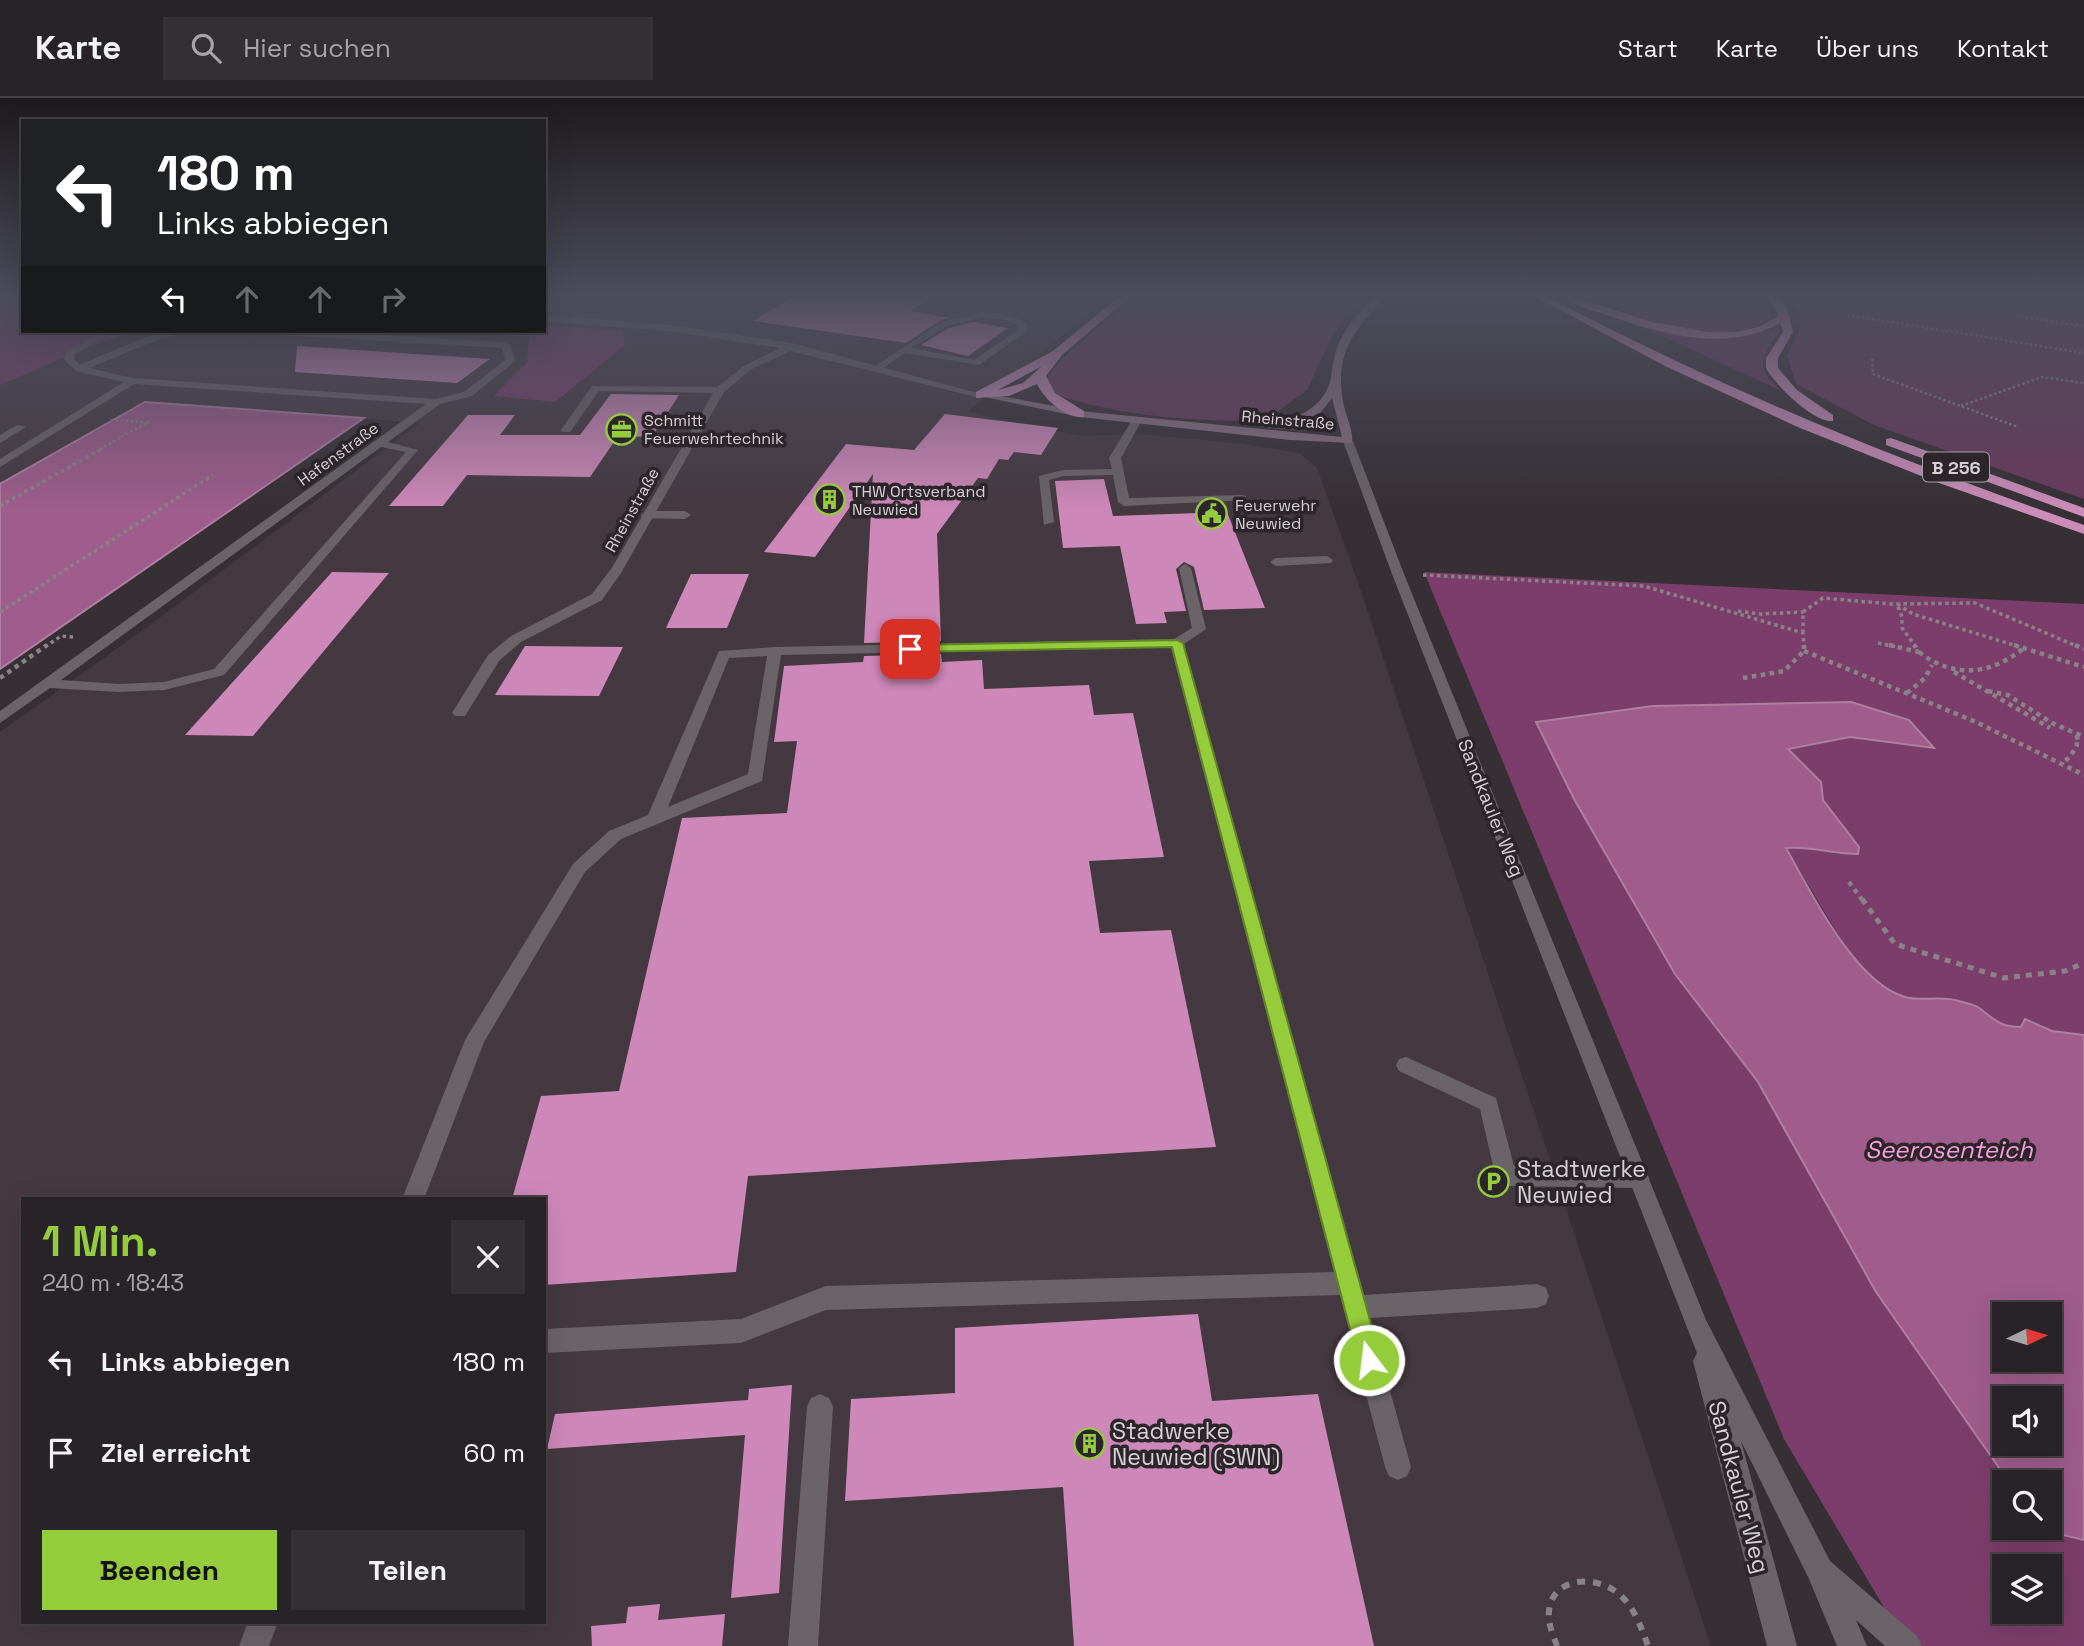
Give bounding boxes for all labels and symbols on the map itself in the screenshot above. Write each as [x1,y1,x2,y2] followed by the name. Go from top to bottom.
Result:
[1241,405,1335,435] street label: Rheinstraße
[644,410,784,449] place label: Schmitt Feuerwehrtechnik
[604,412,638,446] office icon: Schmitt Feuerwehrtechnik
[293,418,383,490] street label: Hafenstraße
[1923,452,1989,482] road number: B 256
[600,464,664,556] street label: Rheinstraße
[852,481,986,520] place label: THW Ortsverband Neuwied
[812,483,846,517] building icon: THW Ortsverband Neuwied
[1235,495,1316,534] place label: Feuerwehr Neuwied
[1195,497,1229,531] public building icon: Feuerwehr Neuwied
[880,619,940,679] pin
[1452,735,1530,881] street label: Sandkauler Weg
[1865,1134,2034,1165] water label: Seerosenteich
[1517,1154,1646,1210] place label: Stadtwerke Neuwied
[1477,1165,1511,1199] parking icon: Stadtwerke Neuwied
[1992,1302,2062,1372] north arrow
[1332,1323,1406,1397] position arrow
[1702,1398,1776,1576] street label: Sandkauler Weg
[1112,1416,1280,1472] place label: Stadwerke Neuwied (SWN)
[1072,1427,1106,1461] building icon: Stadwerke Neuwied (SWN)

